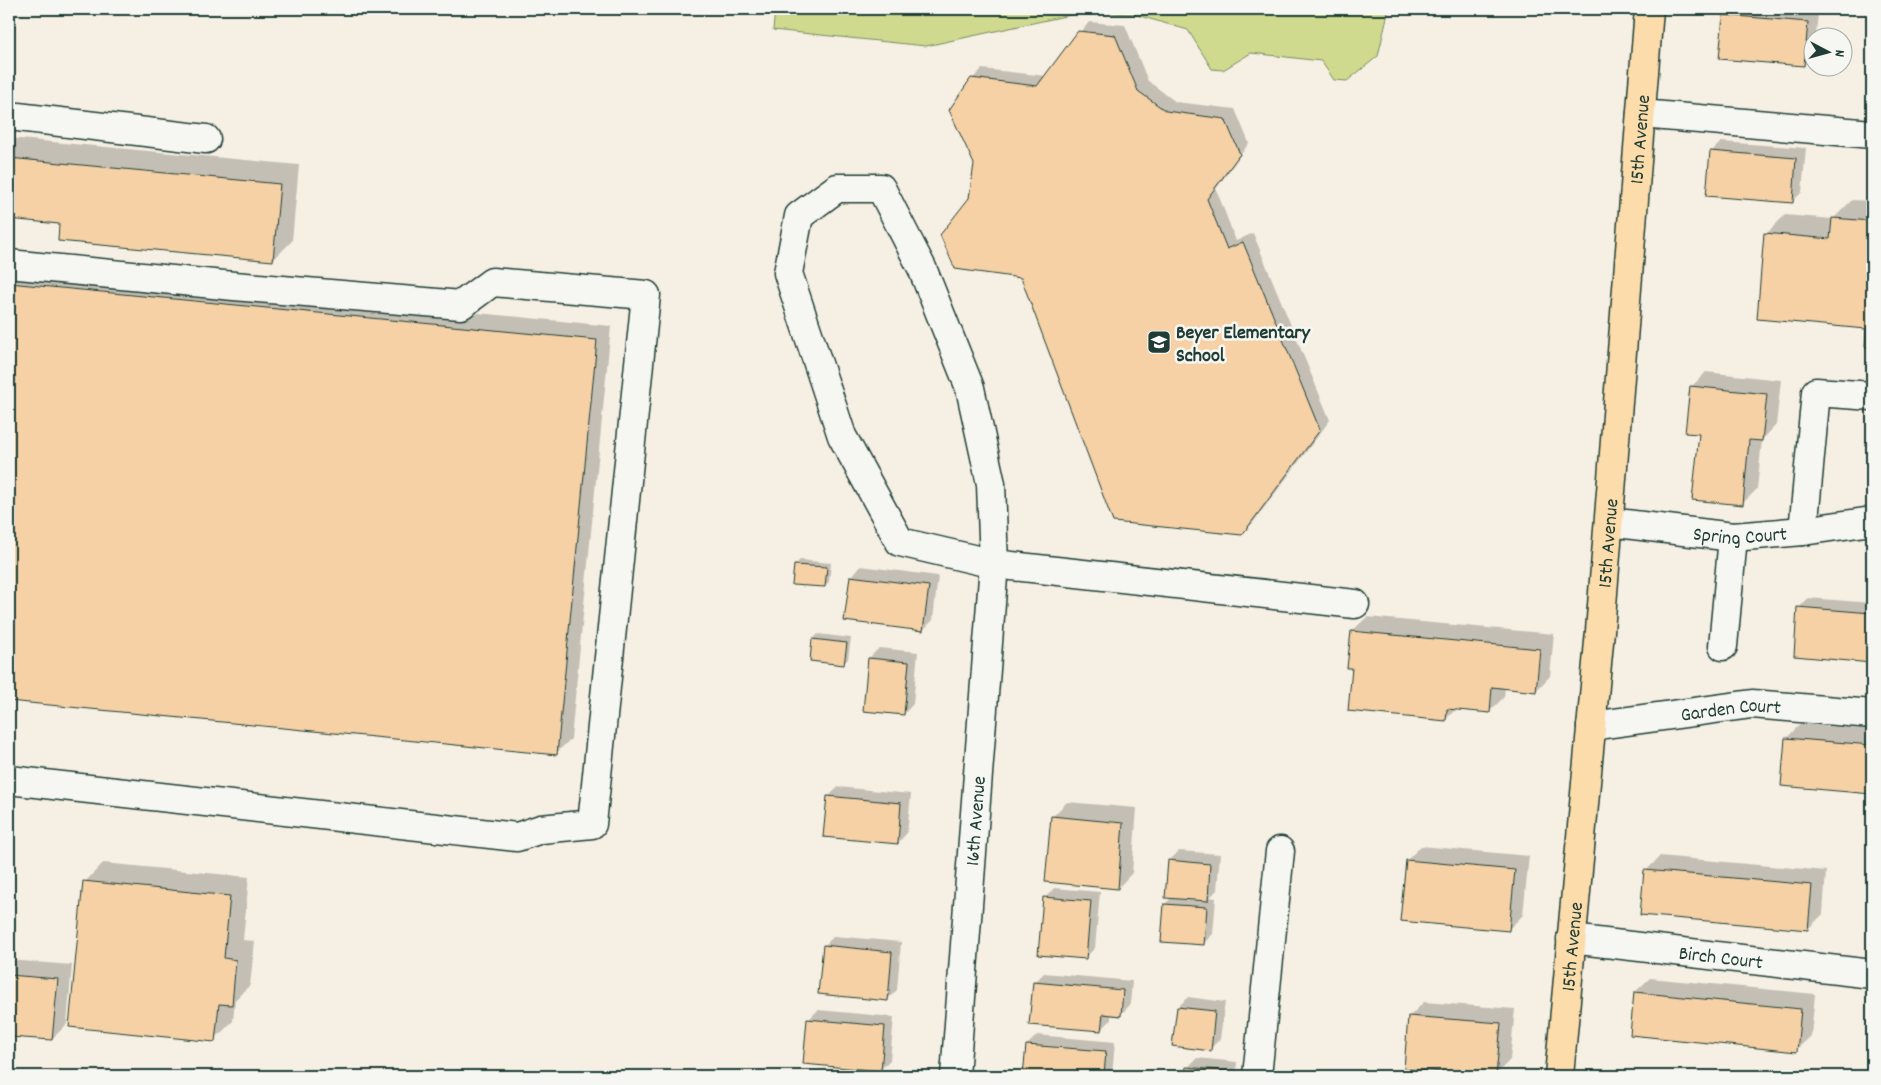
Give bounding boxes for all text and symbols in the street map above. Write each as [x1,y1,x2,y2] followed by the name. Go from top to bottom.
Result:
[1804,28,1854,78] north arrow
[1829,49,1849,58] text: N
[1624,94,1659,185] street label: 15th Avenue
[1176,320,1311,371] place label: Beyer Elementary School
[1146,329,1172,355] school or university icon: Beyer Elementary School
[1592,497,1627,589] street label: 15th Avenue
[1691,521,1788,554] street label: Spring Court
[1679,693,1782,731] street label: Garden Court
[960,775,995,867] street label: 16th Avenue
[1556,901,1592,993] street label: 15th Avenue
[1677,941,1764,978] street label: Birch Court

